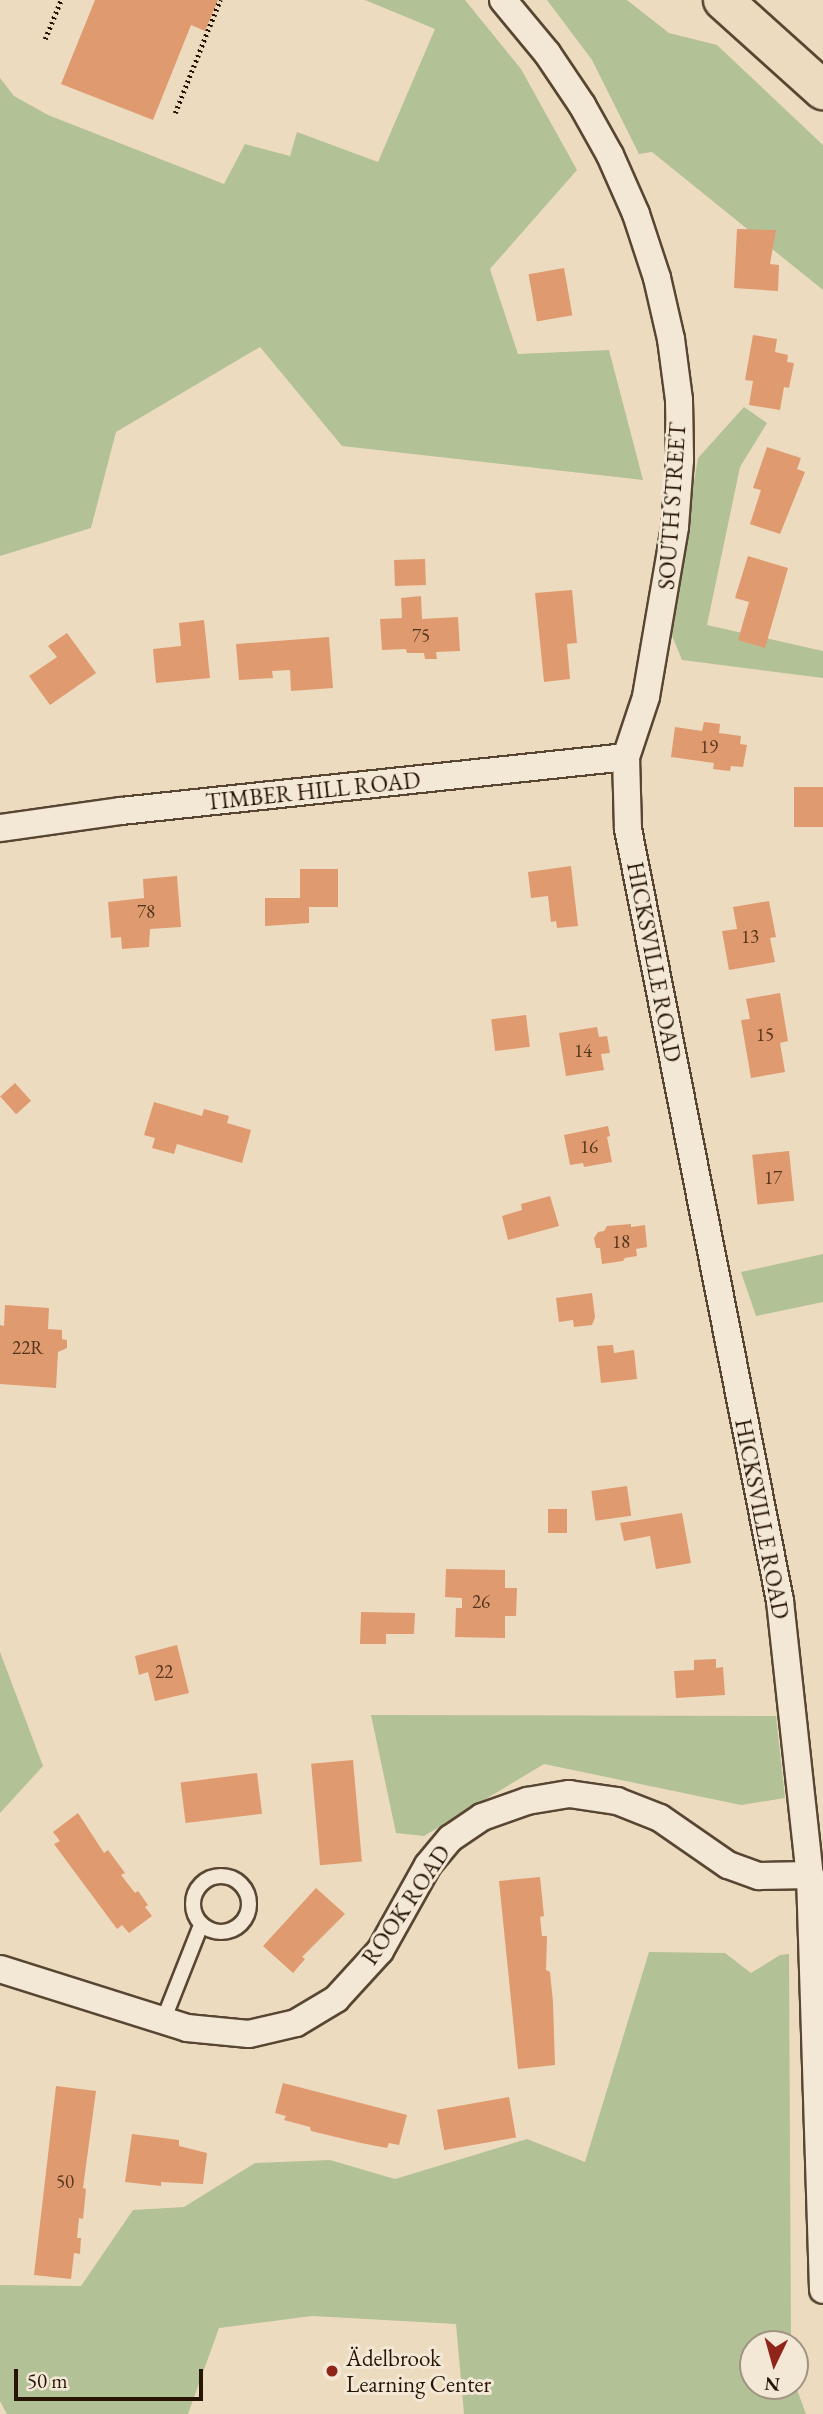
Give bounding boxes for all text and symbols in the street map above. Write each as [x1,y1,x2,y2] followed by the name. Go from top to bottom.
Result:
[652,421,692,591] street label: SOUTH STREET
[412,625,430,647] house number: 75
[700,736,718,758] house number: 19
[204,766,422,816] street label: TIMBER HILL ROAD
[621,860,687,1064] street label: HICKSVILLE ROAD
[137,901,155,923] house number: 78
[741,926,759,948] house number: 13
[756,1024,774,1046] house number: 15
[574,1040,592,1062] house number: 14
[580,1136,598,1158] house number: 16
[764,1167,782,1189] house number: 17
[612,1231,630,1253] house number: 18
[12,1337,44,1359] house number: 22R
[729,1417,795,1621] street label: HICKSVILLE ROAD
[472,1591,490,1613] house number: 26
[155,1661,173,1683] house number: 22
[356,1840,456,1970] street label: ROOK ROAD
[56,2171,74,2193] house number: 50
[739,2330,809,2400] north arrow
[346,2344,491,2398] place label: Ädelbrook Learning Center
[18,2354,206,2398] scale bar
[324,2363,340,2379] marker: Ädelbrook Learning Center
[27,2367,68,2394] text: 50 m
[764,2371,781,2398] text: N

